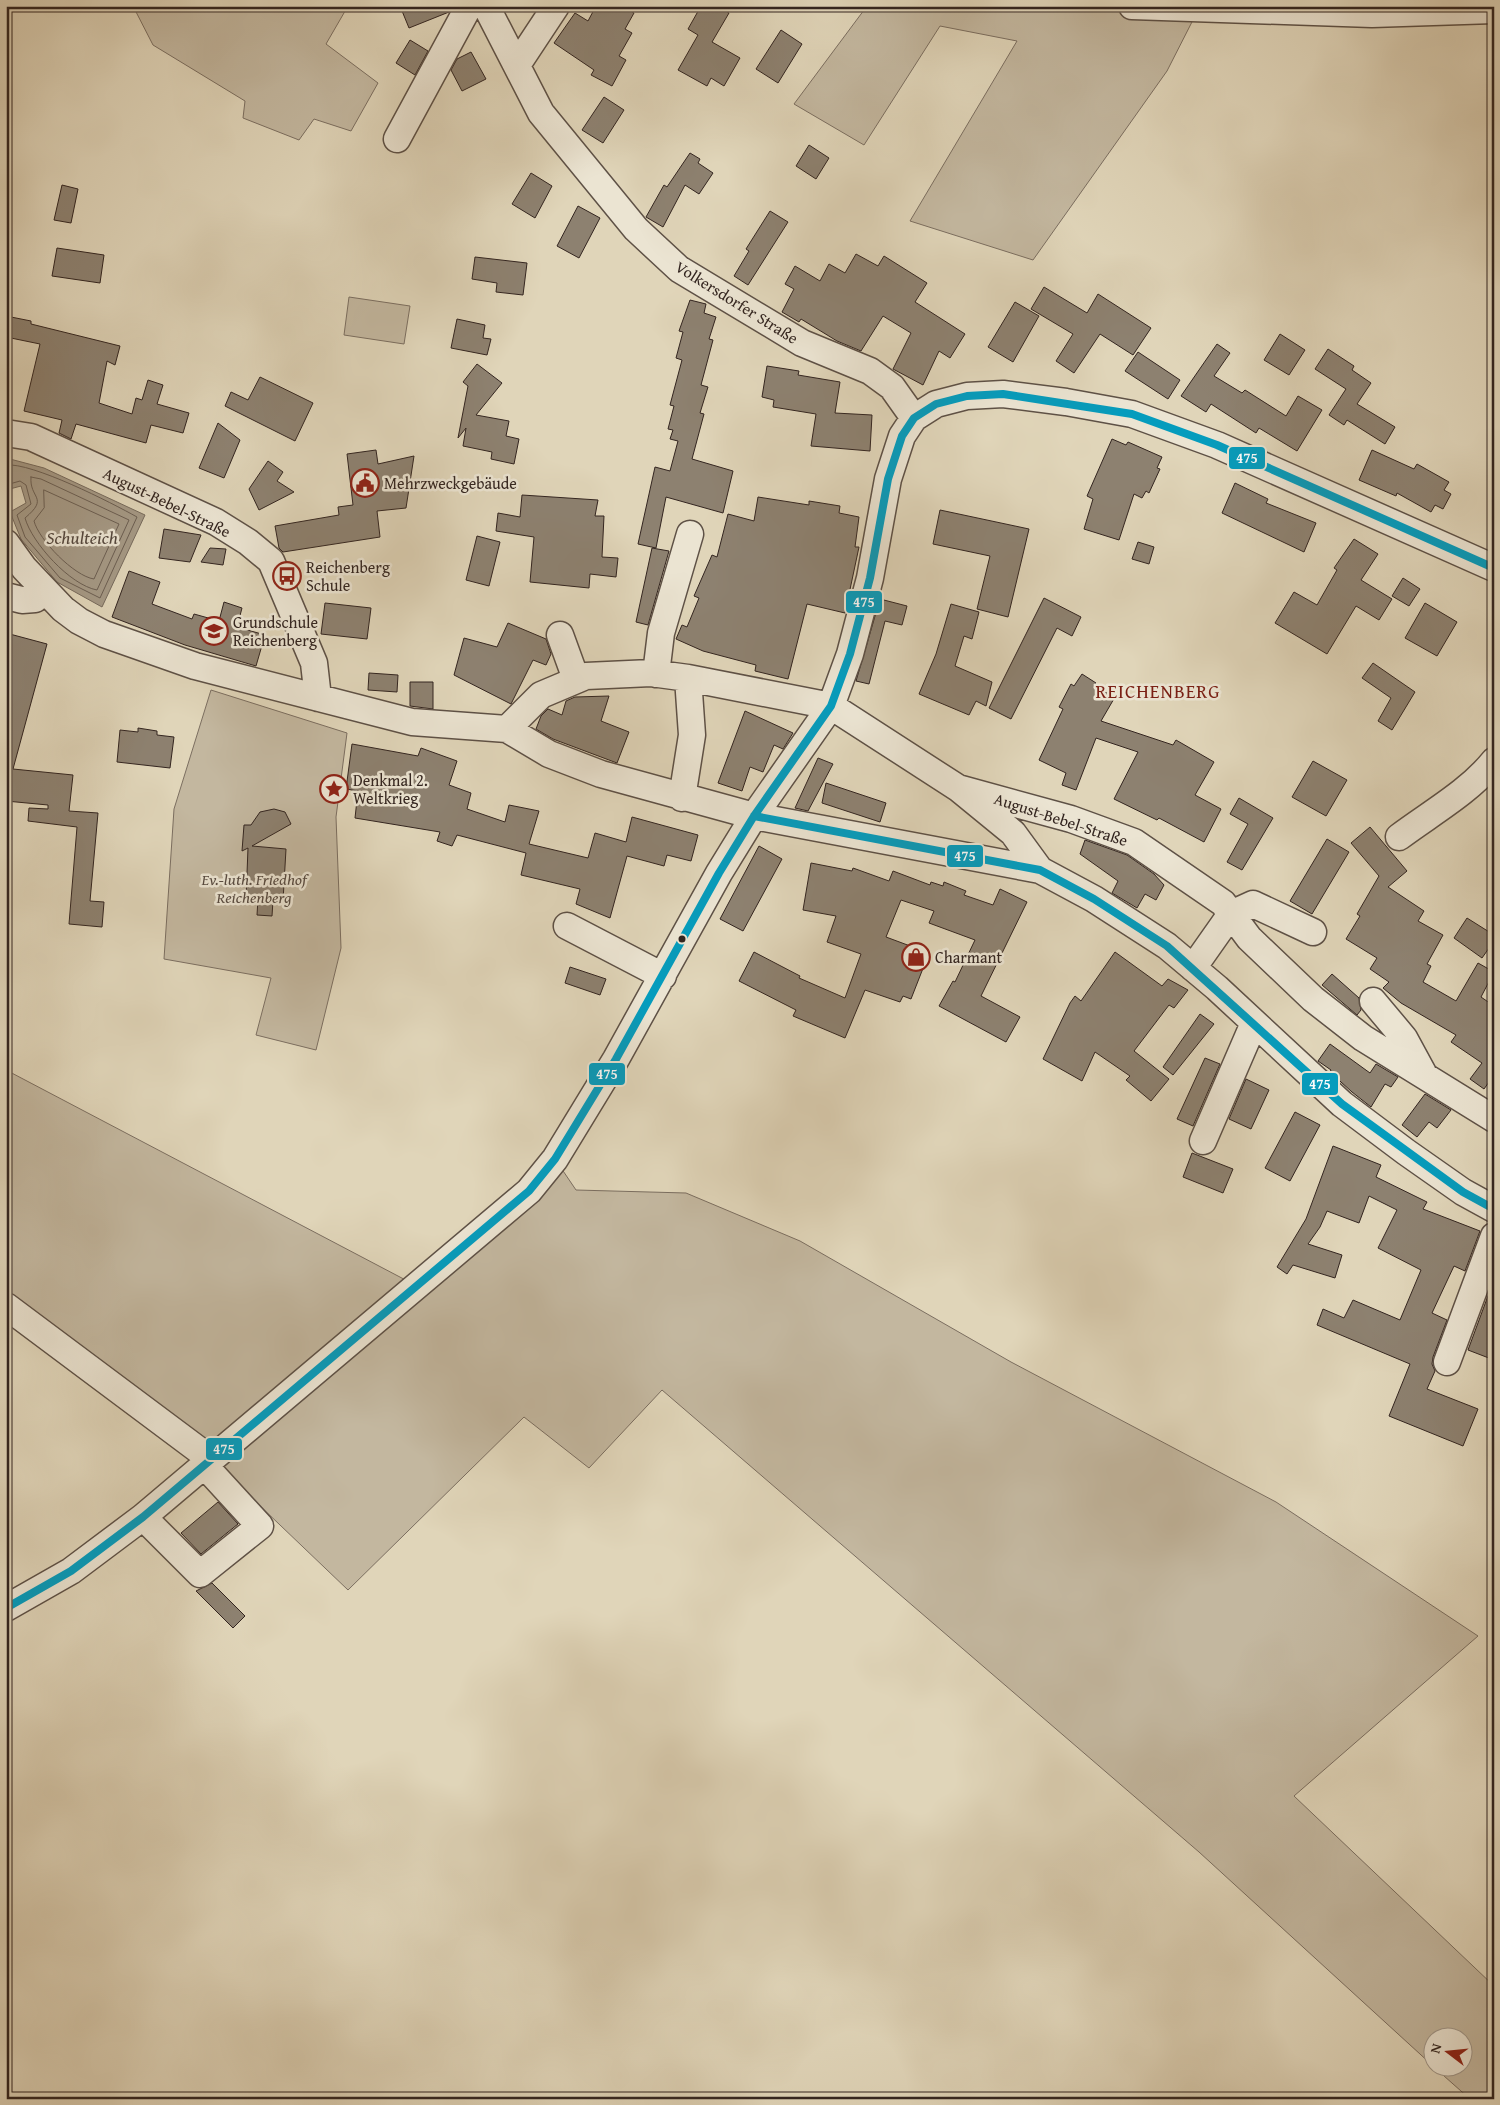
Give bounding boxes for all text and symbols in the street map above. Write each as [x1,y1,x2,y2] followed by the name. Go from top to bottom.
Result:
[671,255,803,349] street label: Volkersdorfer Straße
[1228,446,1266,470] line badge: 475
[1236,448,1258,468] text: 475
[99,461,235,543] street label: August-Bebel-Straße
[350,468,380,498] public building icon: Mehrzweckgebäude
[384,471,517,495] place label: Mehrzweckgebäude
[46,524,118,551] water label: Schulteich
[306,555,390,597] place label: Reichenberg Schule
[272,561,302,591] bus stop icon: Reichenberg Schule
[845,590,883,614] line badge: 475
[853,592,875,612] text: 475
[233,610,318,652] place label: Grundschule Reichenberg
[199,616,229,646] school or university icon: Grundschule Reichenberg
[1096,677,1220,705] district label: REICHENBERG
[353,768,428,810] place label: Denkmal 2. Weltkrieg
[319,774,349,804] place icon: Denkmal 2. Weltkrieg
[991,786,1131,852] street label: August-Bebel-Straße
[946,844,984,868] line badge: 475
[954,846,976,866] text: 475
[200,867,310,909] park label: Ev.-luth. Friedhof Reichenberg
[677,934,687,944] unlabelled marker
[901,942,931,972] shop icon: Charmant
[935,945,1002,969] place label: Charmant
[588,1062,626,1086] line badge: 475
[596,1064,618,1084] text: 475
[1301,1072,1339,1096] line badge: 475
[1309,1074,1331,1094] text: 475
[205,1437,243,1461] line badge: 475
[213,1439,235,1459] text: 475
[1422,2028,1472,2078] north arrow
[1425,2041,1447,2056] text: N

